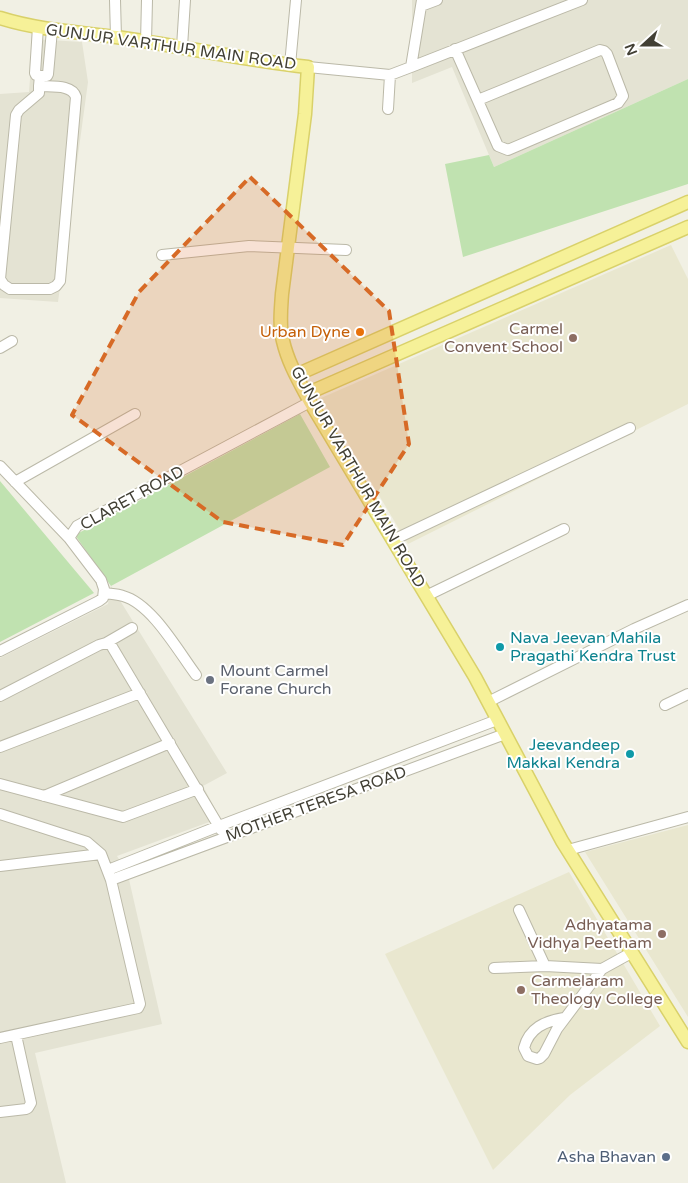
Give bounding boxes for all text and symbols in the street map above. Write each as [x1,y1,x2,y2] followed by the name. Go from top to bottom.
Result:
[45,20,297,74] street label: GUNJUR VARTHUR MAIN ROAD
[618,20,668,70] north arrow
[621,41,641,58] text: N
[444,319,563,357] place label: Carmel Convent School
[260,322,350,342] place label: Urban Dyne
[354,326,366,338] marker: Urban Dyne
[567,332,579,344] marker: Carmel Convent School
[286,363,430,591] street label: GUNJUR VARTHUR MAIN ROAD
[77,461,187,535] street label: CLARET ROAD
[510,628,676,666] place label: Nava Jeevan Mahila Pragathi Kendra Trust
[494,641,506,653] marker: Nava Jeevan Mahila Pragathi Kendra Trust
[220,661,332,699] place label: Mount Carmel Forane Church
[204,674,216,686] marker: Mount Carmel Forane Church
[506,735,620,773] place label: Jeevandeep Makkal Kendra
[624,748,636,760] marker: Jeevandeep Makkal Kendra
[223,762,409,846] street label: MOTHER TERESA ROAD
[528,915,652,953] place label: Adhyatama Vidhya Peetham
[656,928,668,940] marker: Adhyatama Vidhya Peetham
[531,971,663,1009] place label: Carmelaram Theology College
[515,984,527,996] marker: Carmelaram Theology College
[557,1147,656,1167] place label: Asha Bhavan
[660,1151,672,1163] marker: Asha Bhavan

